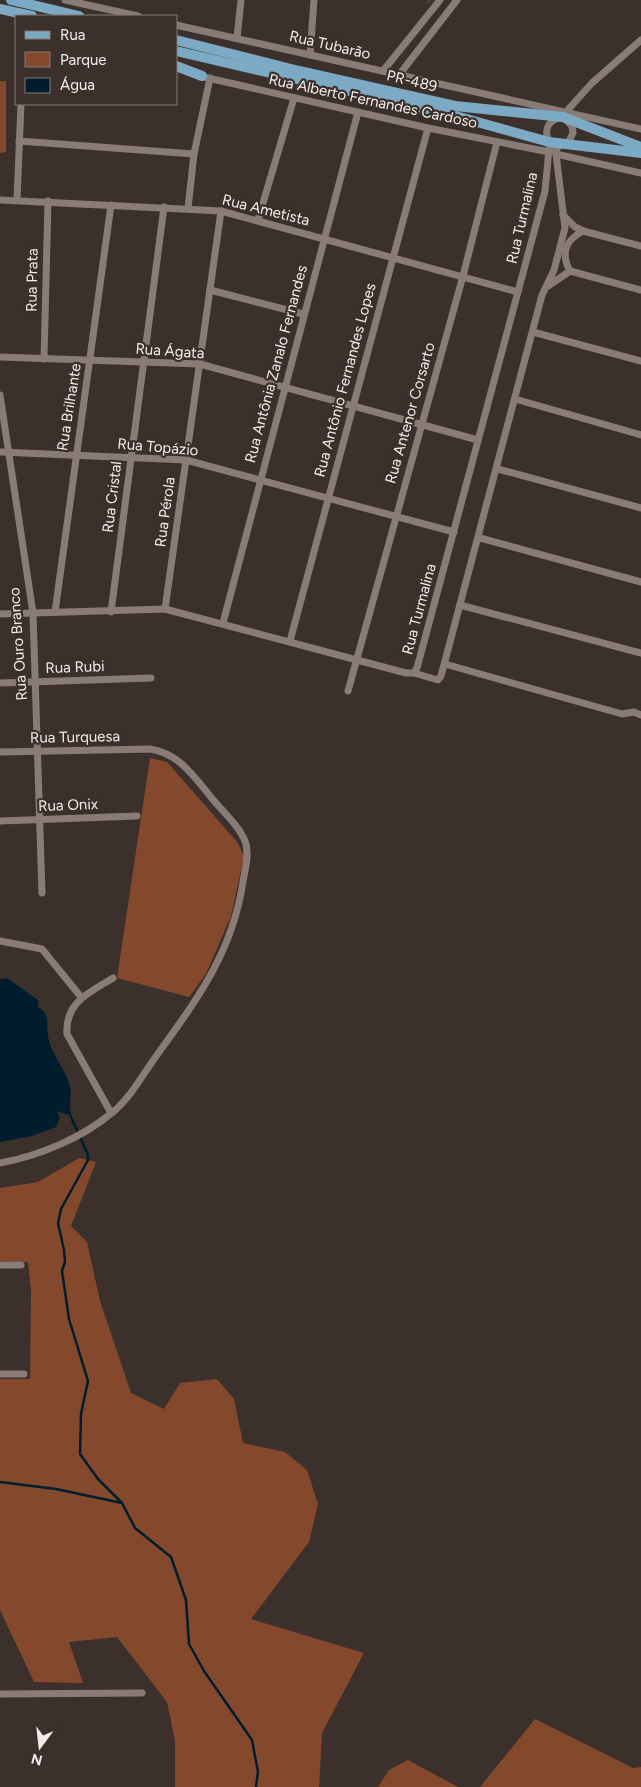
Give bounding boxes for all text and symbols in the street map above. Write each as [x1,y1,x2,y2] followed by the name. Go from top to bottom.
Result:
[15,15,178,105] legend
[60,26,85,44] text: Rua
[288,27,373,63] street label: Rua Tubarão
[60,51,107,69] text: Parque
[385,66,439,96] street label: PR-489
[267,70,479,132] street label: Rua Alberto Fernandes Cardoso
[60,76,95,94] text: Água
[503,170,541,266] street label: Rua Turmalina
[220,190,312,230] street label: Rua Ametista
[22,248,42,312] street label: Rua Prata
[241,263,311,465] street label: Rua Antônia Zanalo Fernandes
[310,281,380,479] street label: Rua Antônio Fernandes Lopes
[135,340,205,362] street label: Rua Ágata
[381,340,439,486] street label: Rua Antenor Corsarto
[53,362,85,452] street label: Rua Brilhante
[117,434,200,460] street label: Rua Topázio
[99,460,125,534] street label: Rua Cristal
[151,476,179,548] street label: Rua Pérola
[398,562,440,656] street label: Rua Turmalina
[5,586,31,701] street label: Rua Ouro Branco
[45,657,105,677] street label: Rua Rubi
[30,727,120,747] street label: Rua Turquesa
[38,795,98,815] street label: Rua Onix
[15,1722,65,1772] north arrow
[29,1749,44,1769] text: N

